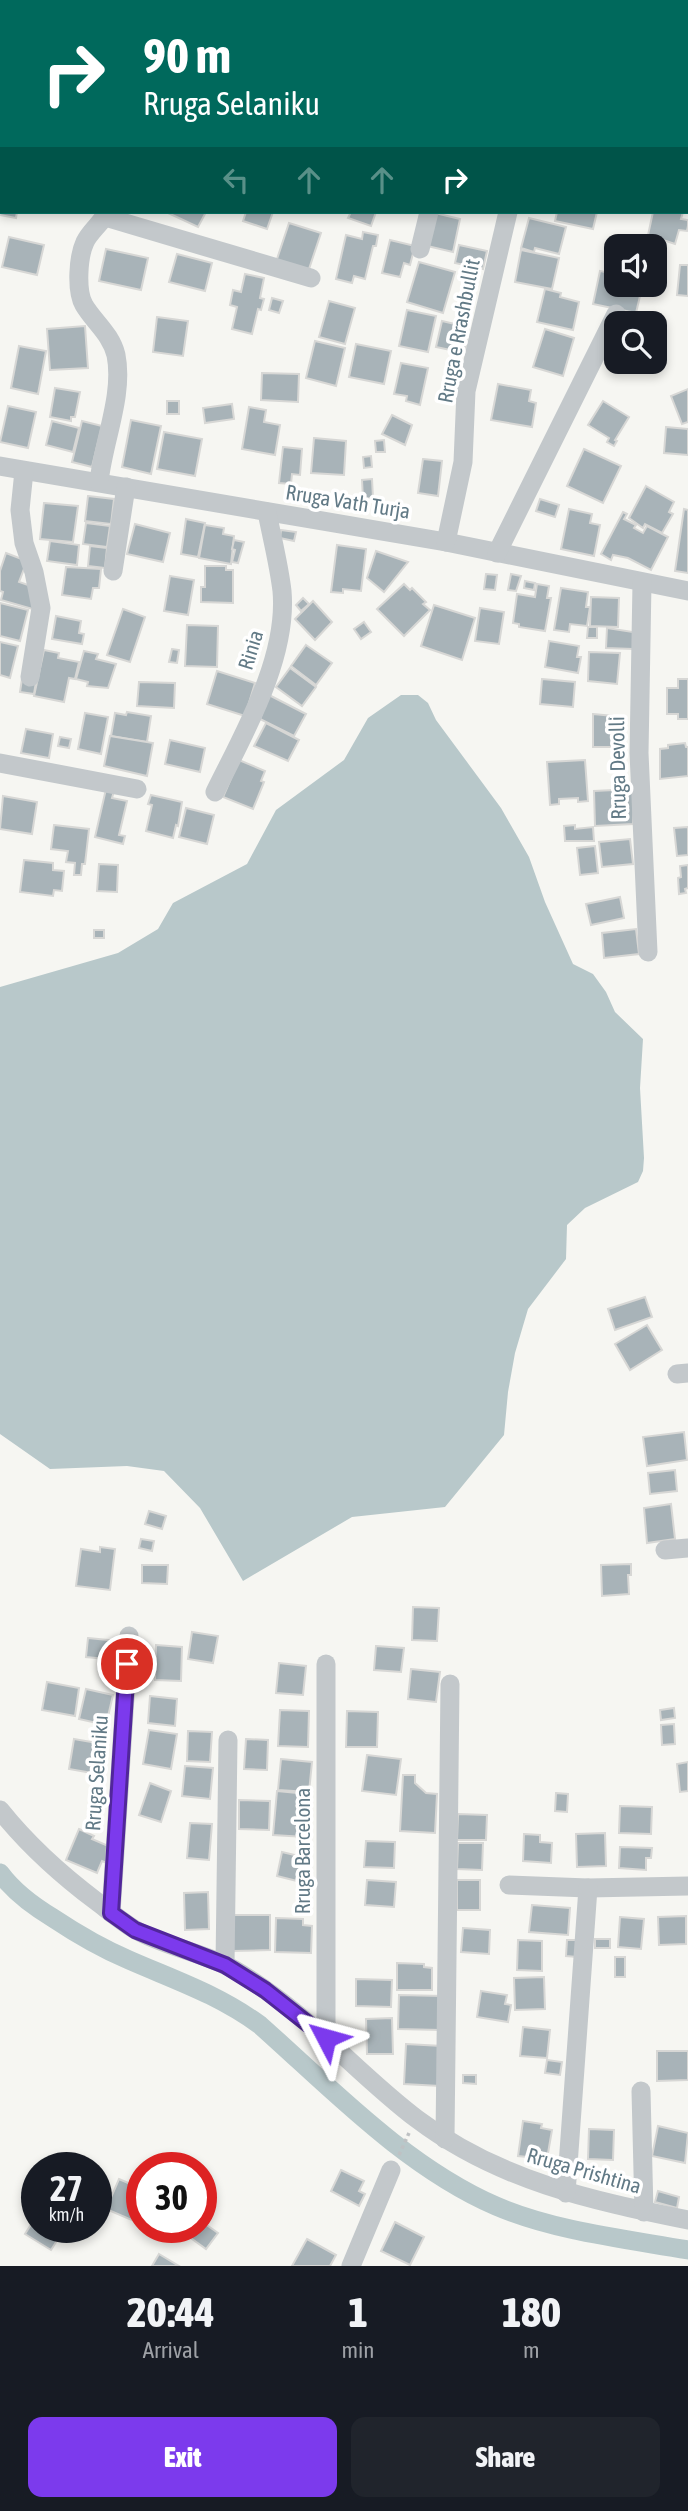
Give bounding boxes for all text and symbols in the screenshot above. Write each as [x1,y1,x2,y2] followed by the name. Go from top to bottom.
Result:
[143,27,231,83] text: 90 m
[28,28,119,119] icon: right
[143,85,320,122] text: Rruga Selaniku
[217,161,255,199] icon: left
[290,161,328,199] icon: ahead
[363,161,401,199] icon: ahead
[436,161,474,199] icon: right
[604,234,667,374] map controls
[604,234,667,297] button: sound
[432,257,484,405] street label: Rruga e Rrashbullit
[604,311,667,374] button: search
[284,479,412,523] street label: Rruga Vath Turja
[233,627,267,672] street label: Rinia
[604,716,630,820] street label: Rruga Devolli
[97,1634,157,1694] pin
[108,1645,146,1683] icon: arrive
[80,1714,112,1832] street label: Rruga Selaniku
[290,1788,314,1914] street label: Rruga Barcelona
[289,2001,363,2075] position arrow
[524,2142,644,2198] street label: Rruga Prishtina
[126,2152,217,2243] speed limit sign: 30
[50,2168,83,2208] text: 27
[49,2204,84,2225] text: km/h
[127,2288,214,2336] text: 20:44
[348,2288,368,2336] text: 1
[502,2288,561,2336] text: 180
[143,2337,199,2363] text: Arrival
[342,2337,375,2363] text: min
[523,2337,540,2363] text: m
[28,2417,337,2497] button: Exit
[351,2417,660,2497] button: Share

